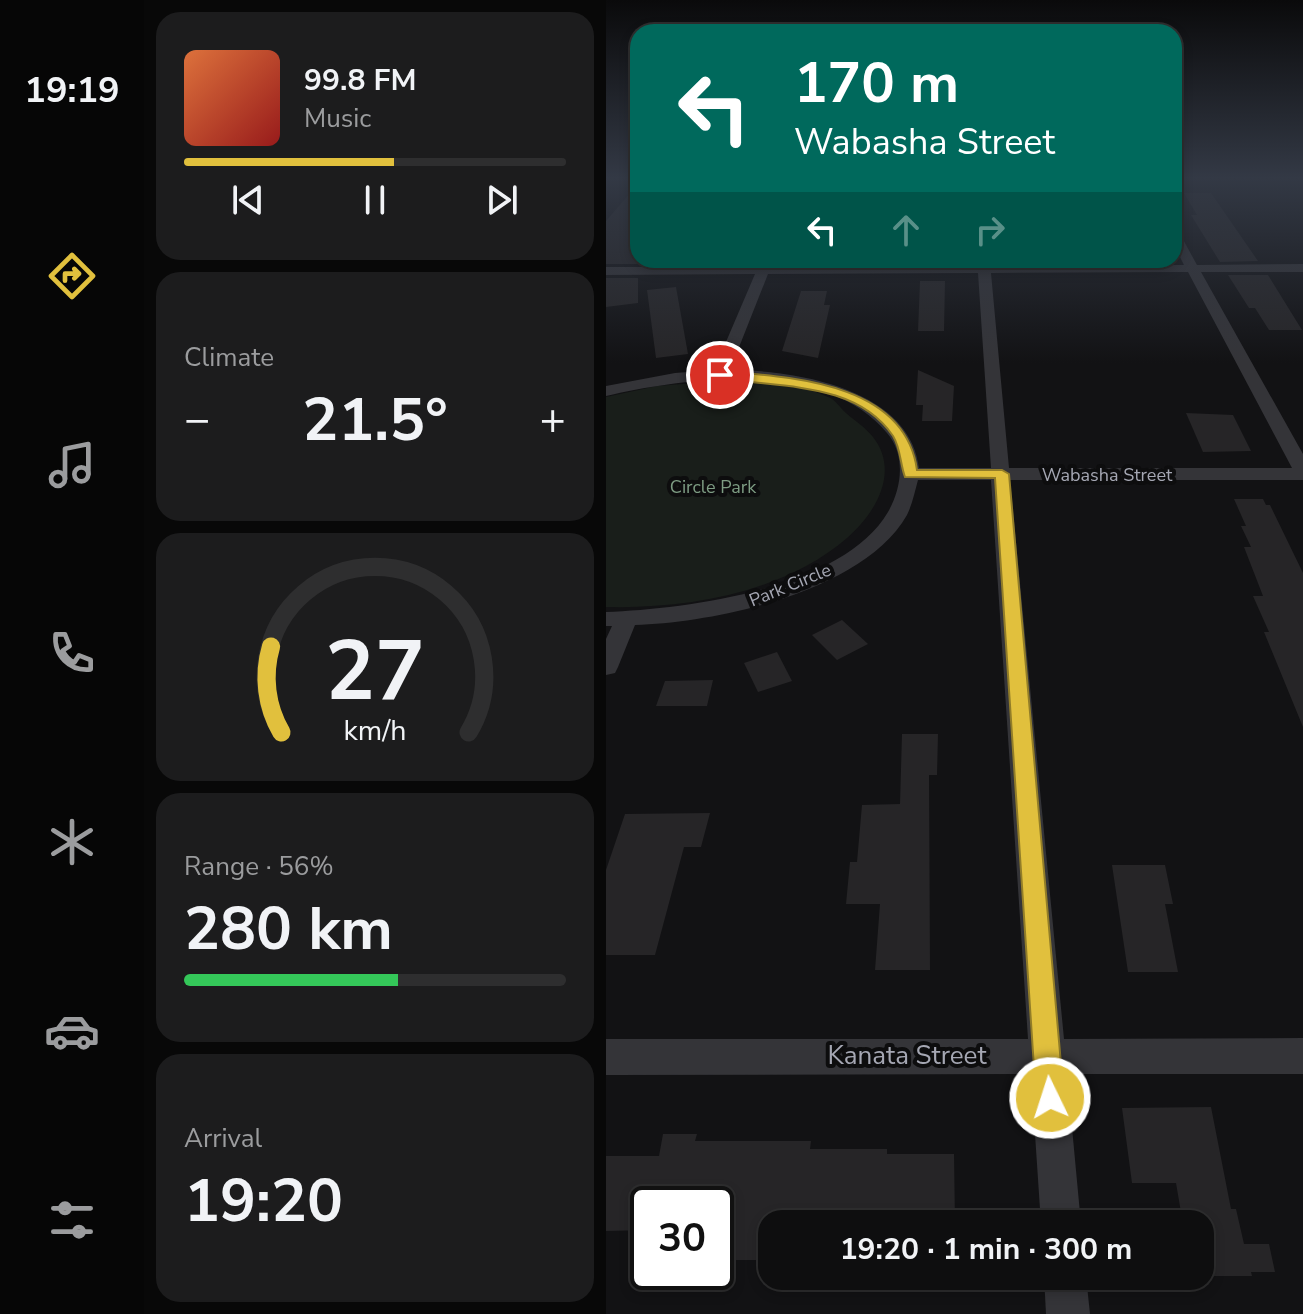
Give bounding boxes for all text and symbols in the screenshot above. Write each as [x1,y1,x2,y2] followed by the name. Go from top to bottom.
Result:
[794,45,959,122] text: 170 m
[662,56,766,160] icon: left
[304,60,416,101] text: 99.8 FM
[24,66,120,115] text: 19:19
[304,101,371,136] text: Music
[794,118,1055,167] text: Wabasha Street
[226,178,270,222] icon: previous
[353,178,397,222] icon: pause
[480,178,524,222] icon: next
[800,208,844,252] icon: left
[884,208,928,252] icon: ahead
[968,208,1012,252] icon: right
[44,248,100,304] icon: directions
[184,340,274,375] text: Climate
[686,341,754,409] pin
[698,353,742,397] icon: arrive
[302,379,448,461] text: 21.5°
[184,390,210,450] text: −
[540,390,566,450] text: +
[44,437,100,493] icon: music
[1042,463,1173,487] street label: Wabasha Street
[670,475,757,499] park label: Circle Park
[745,558,835,612] street label: Park Circle
[325,615,425,728] text: 27
[44,625,100,681] icon: phone
[344,711,406,750] text: km/h
[44,814,100,870] icon: climate
[184,849,334,884] text: Range · 56%
[184,888,393,970] text: 280 km
[44,1003,100,1059] icon: car
[827,1038,987,1073] street label: Kanata Street
[1008,1056,1092,1140] position arrow
[184,1121,262,1156] text: Arrival
[184,1160,343,1242] text: 19:20
[630,1186,734,1290] speed limit sign: 30
[44,1192,100,1248] icon: filters
[840,1229,1132,1270] text: 19:20 · 1 min · 300 m

